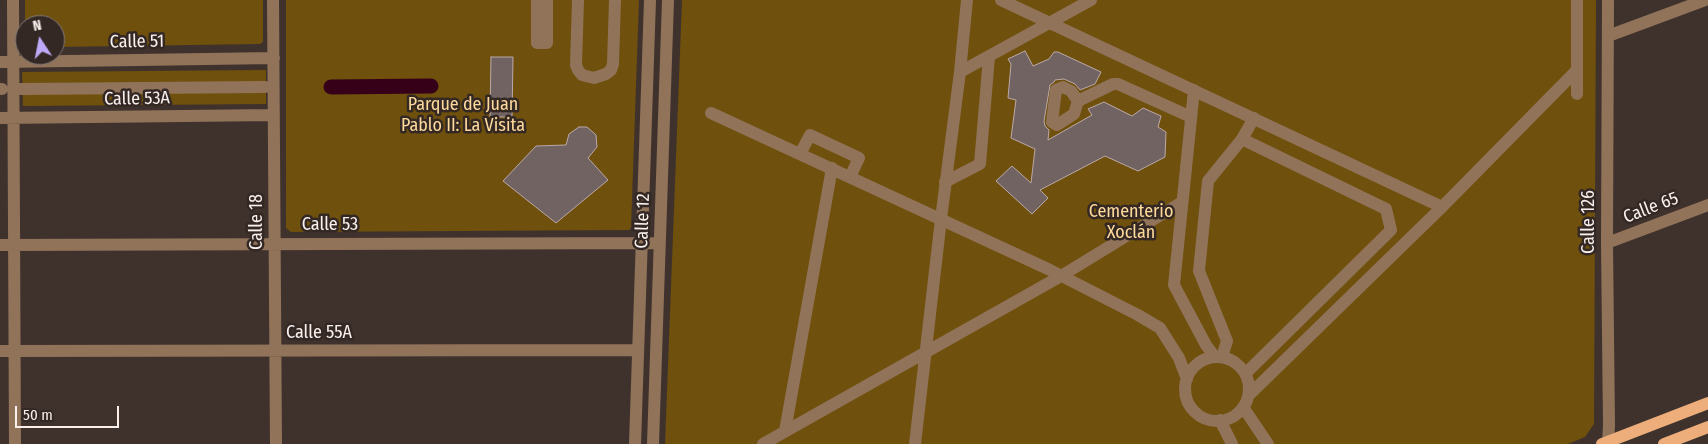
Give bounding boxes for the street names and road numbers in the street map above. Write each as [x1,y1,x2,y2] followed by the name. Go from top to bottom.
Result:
[110,31,164,53] street label: Calle 51
[104,88,170,110] street label: Calle 53A
[1620,188,1682,228] street label: Calle 65
[1578,190,1600,254] street label: Calle 126
[631,193,655,249] street label: Calle 12
[246,194,268,250] street label: Calle 18
[302,214,358,236] street label: Calle 53
[286,322,352,344] street label: Calle 55A

